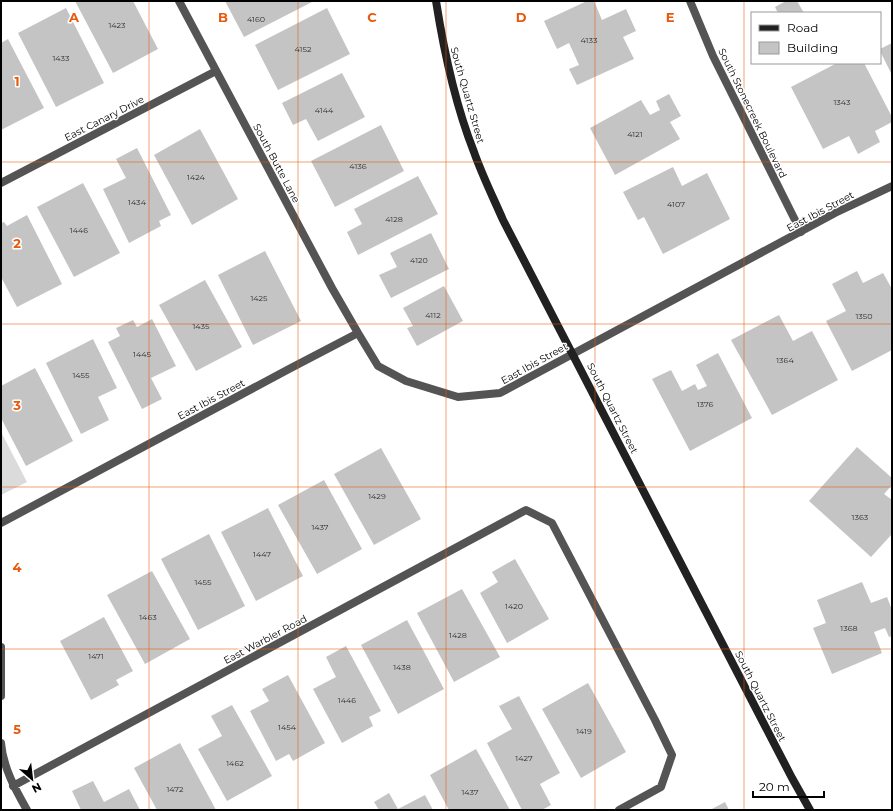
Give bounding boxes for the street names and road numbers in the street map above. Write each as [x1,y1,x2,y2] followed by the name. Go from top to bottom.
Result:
[448,45,488,145] street label: South Quartz Street
[715,46,790,180] street label: South Stonecreek Boulevard
[62,93,146,144] street label: East Canary Drive
[250,121,303,205] street label: South Butte Lane
[784,188,856,235] street label: East Ibis Street
[499,340,570,387] street label: East Ibis Street
[584,361,641,456] street label: South Quartz Street
[175,376,247,423] street label: East Ibis Street
[221,612,309,667] street label: East Warbler Road
[732,649,789,744] street label: South Quartz Street

